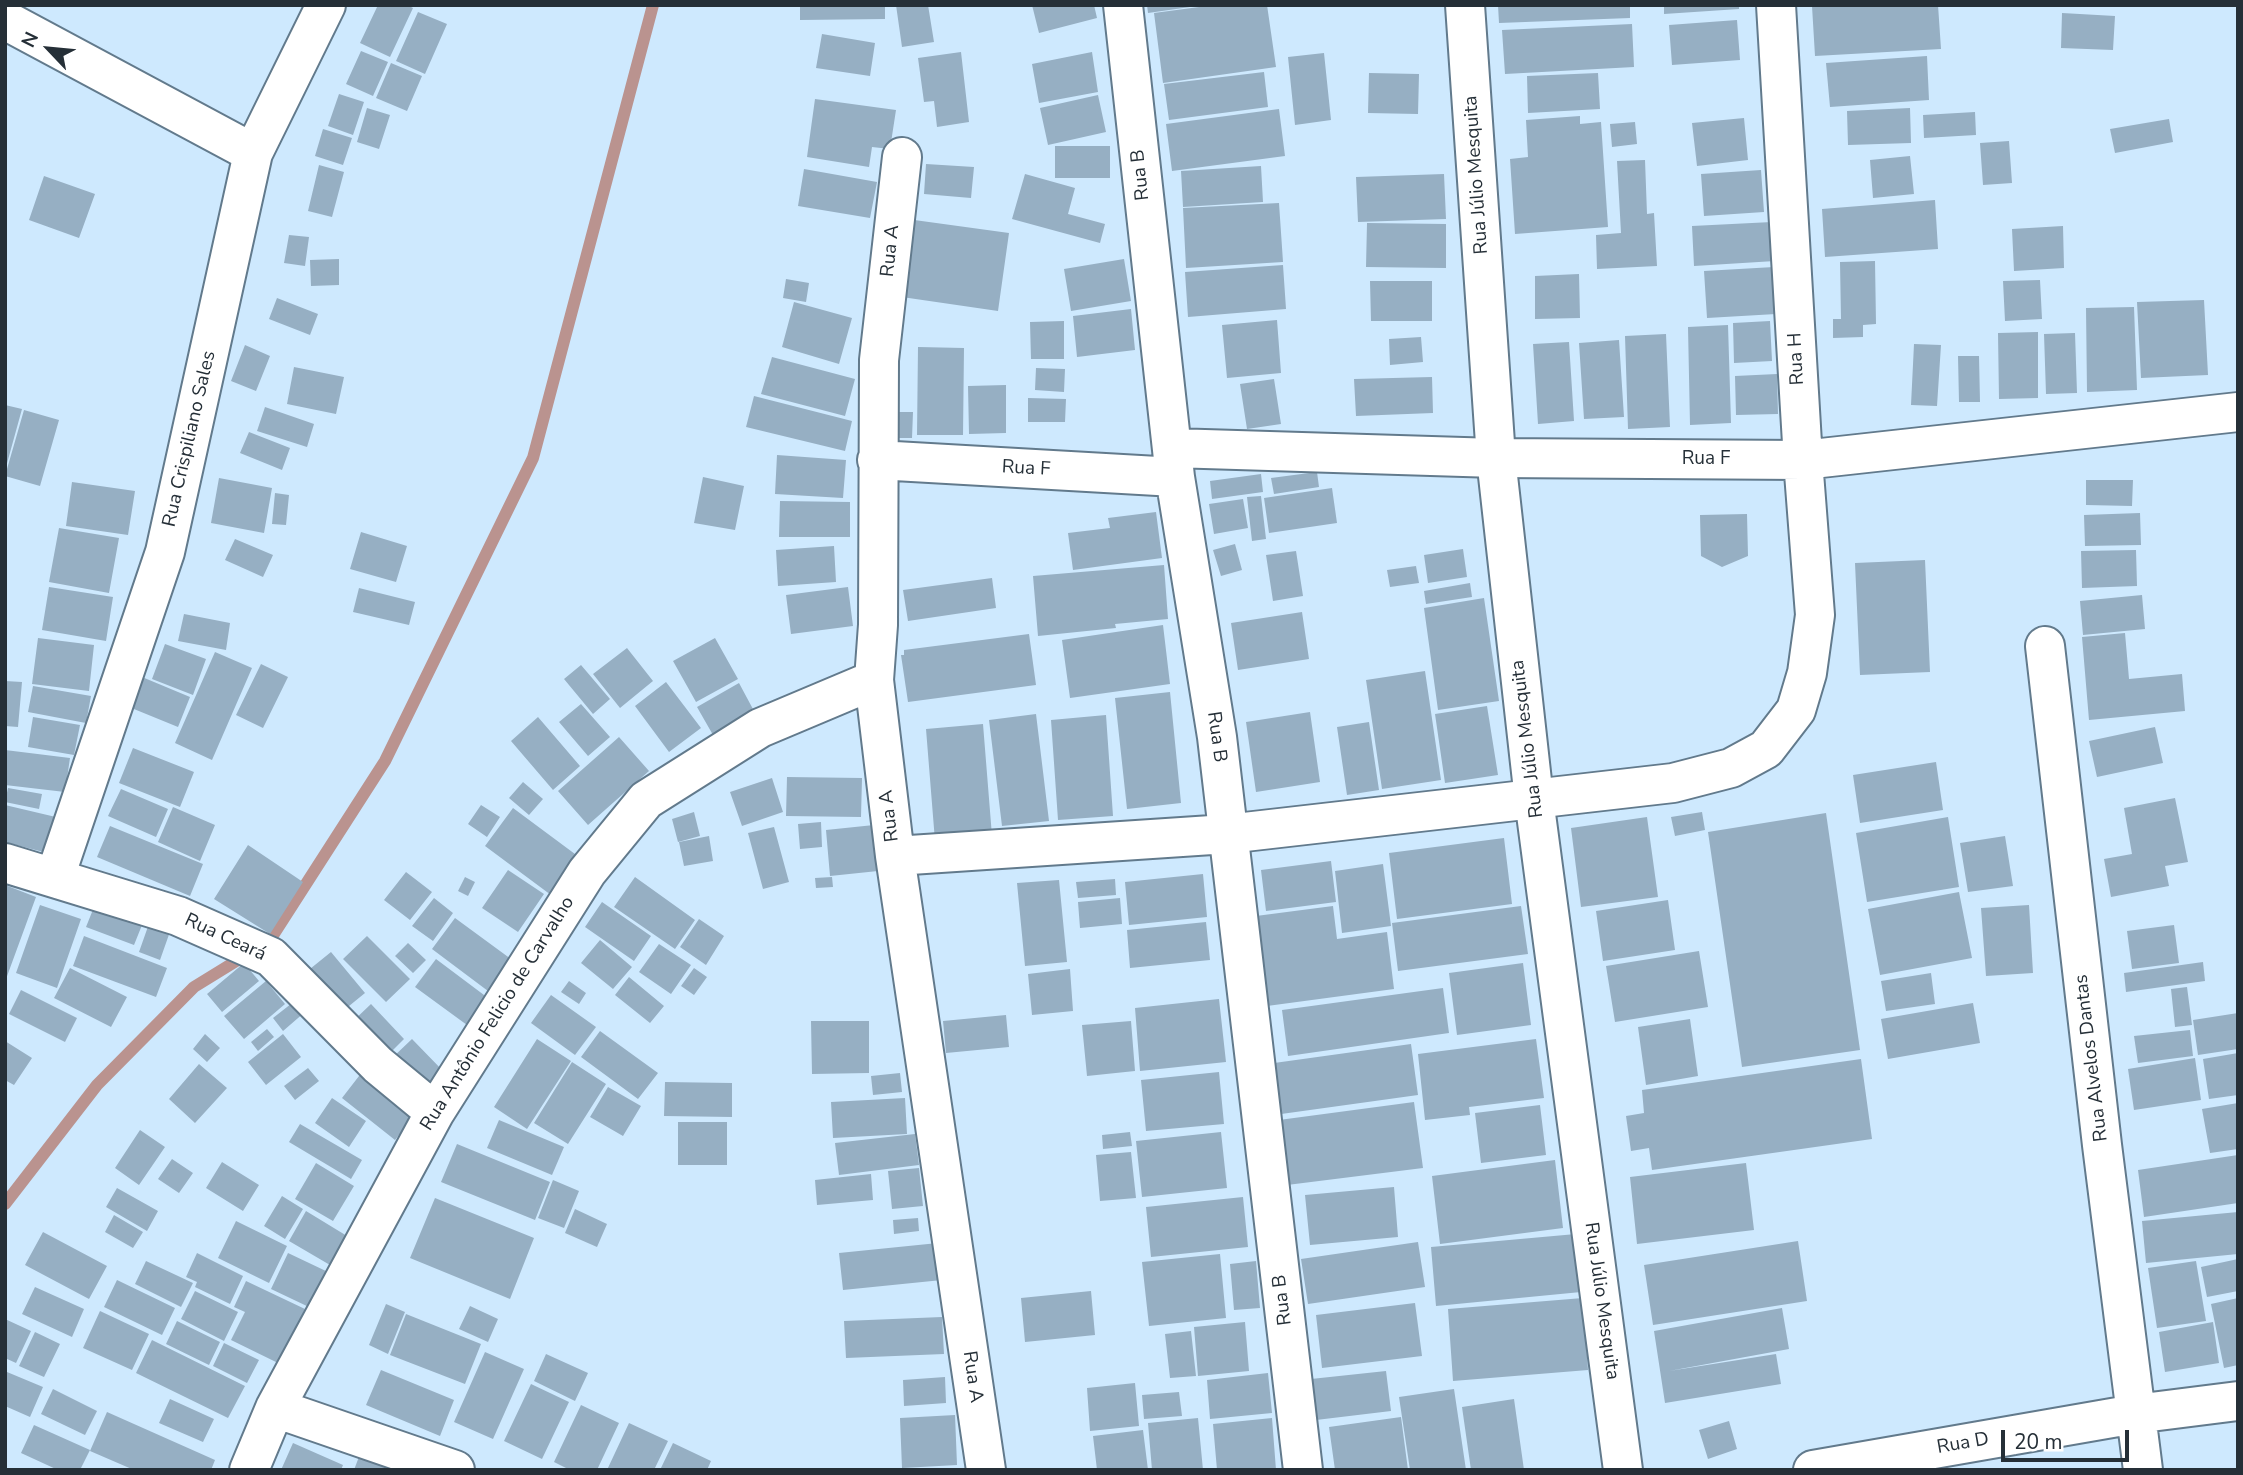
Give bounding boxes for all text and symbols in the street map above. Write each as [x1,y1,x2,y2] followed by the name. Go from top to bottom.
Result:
[14,14,84,84] north arrow
[15,28,45,52] text: N
[1460,95,1494,255] street label: Rua Júlio Mesquita
[1127,148,1155,202] street label: Rua B
[877,224,905,278] street label: Rua A
[1784,332,1810,386] street label: Rua H
[159,349,221,529] street label: Rua Crispiliano Sales
[1682,448,1730,470] street label: Rua F
[1001,456,1051,482] street label: Rua F
[1507,659,1549,819] street label: Rua Júlio Mesquita
[1201,710,1231,764] street label: Rua B
[876,789,904,843] street label: Rua A
[416,893,580,1135] street label: Rua Antônio Felicio de Carvalho
[181,909,269,967] street label: Rua Ceará
[2070,973,2114,1143] street label: Rua Alvelos Dantas
[1579,1221,1623,1381] street label: Rua Júlio Mesquita
[1269,1273,1297,1327] street label: Rua B
[957,1350,987,1404] street label: Rua A
[2005,1416,2133,1460] scale bar
[1935,1428,1991,1460] street label: Rua D
[2014,1428,2063,1456] text: 20 m

